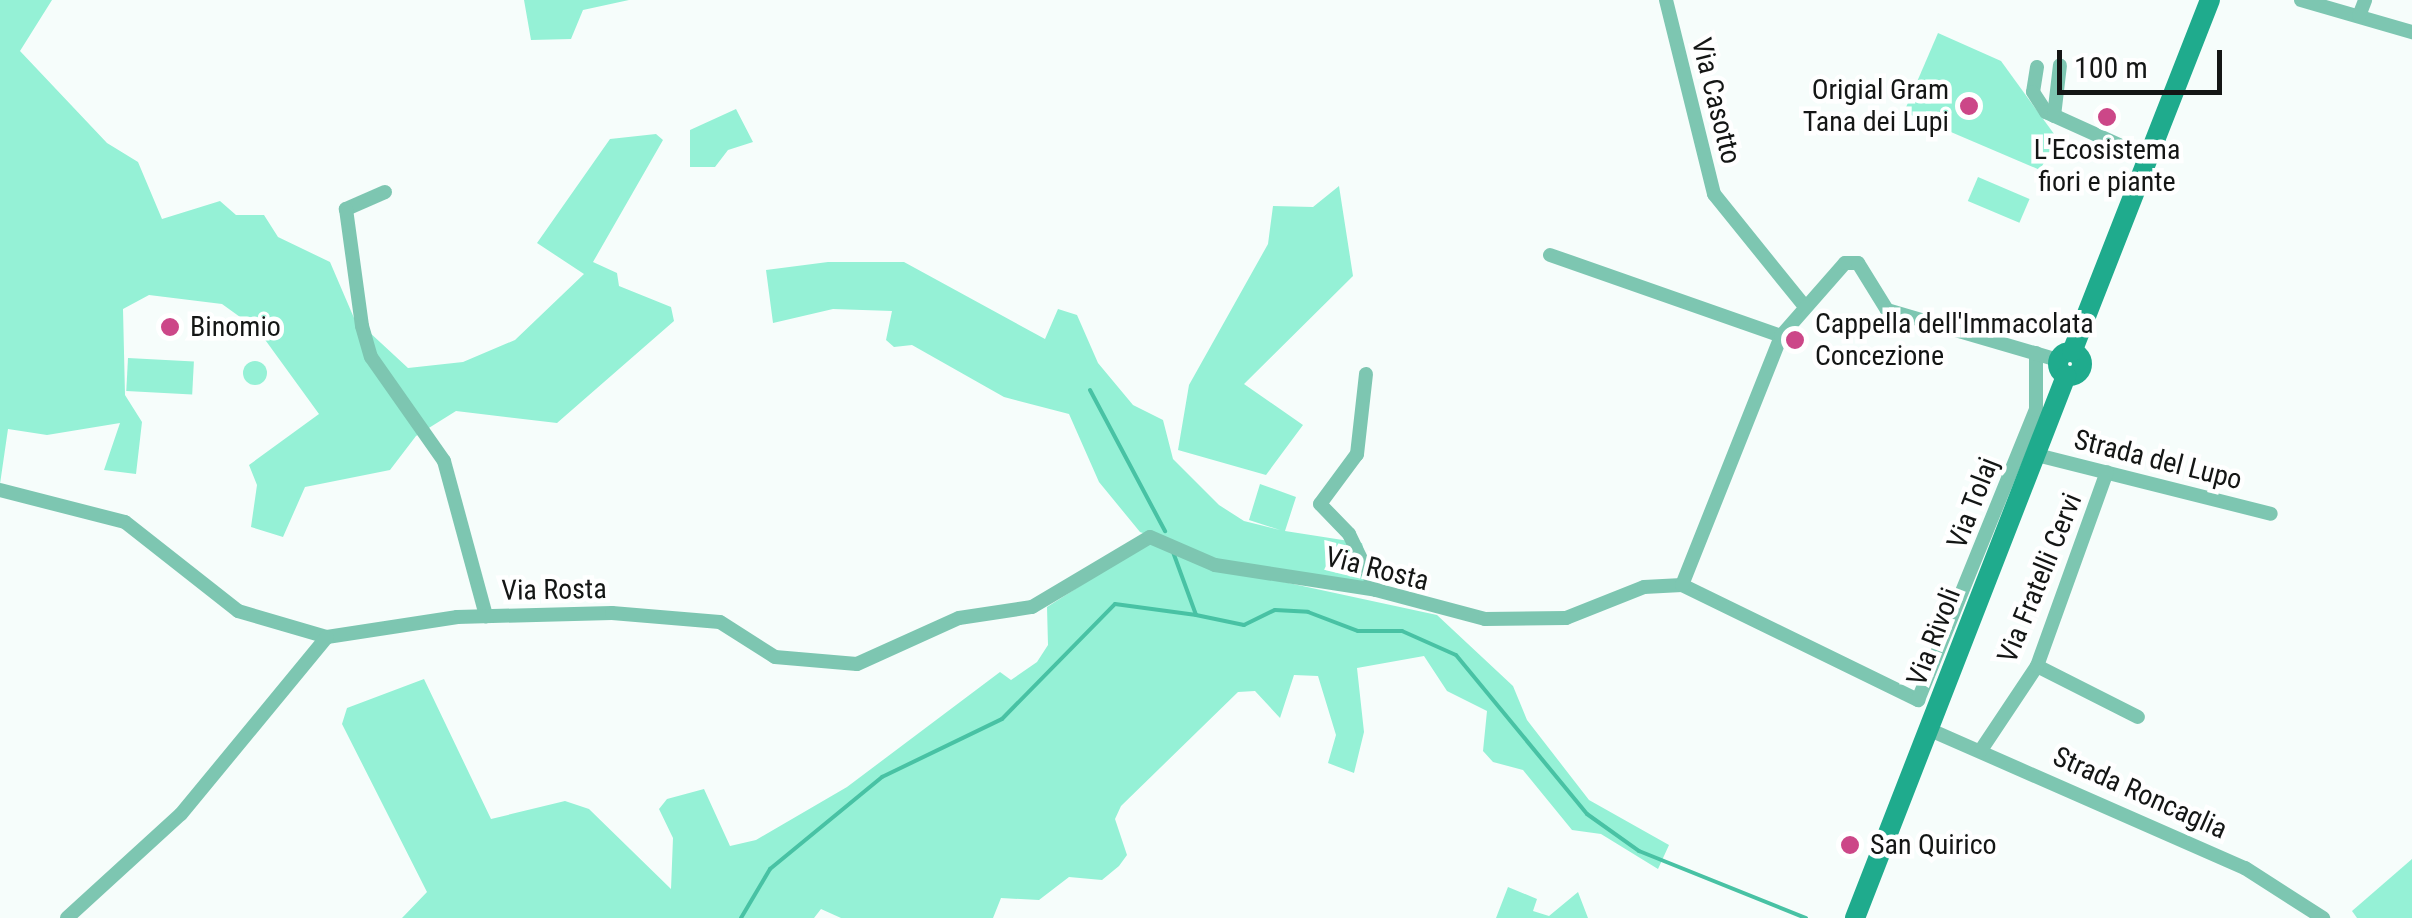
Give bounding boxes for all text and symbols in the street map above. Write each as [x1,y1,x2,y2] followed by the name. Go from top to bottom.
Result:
[2062,30,2227,92] scale bar
[1684,35,1748,167] street label: Via Casotto
[2074,50,2148,85] text: 100 m
[1803,73,1949,139] place label: Origial Gram Tana dei Lupi
[1958,95,1980,117] marker: Origial Gram Tana dei Lupi
[2096,106,2118,128] marker: L'Ecosistema fiori e piante
[2034,133,2180,199] place label: L'Ecosistema fiori e piante
[1815,307,2094,373] place label: Cappella dell'Immacolata Concezione
[190,310,281,344] place label: Binomio
[159,316,181,338] marker: Binomio
[1784,329,1806,351] marker: Cappella dell'Immacolata Concezione
[2071,423,2245,497] street label: Strada del Lupo
[1940,452,2006,554] street label: Via Tolaj
[1991,488,2089,668] street label: Via Fratelli Cervi
[1322,540,1432,598] street label: Via Rosta
[501,572,607,608] street label: Via Rosta
[1900,583,1968,691] street label: Via Rivoli
[2048,740,2232,846] street label: Strada Roncaglia
[1870,828,1997,862] place label: San Quirico
[1839,834,1861,856] marker: San Quirico

